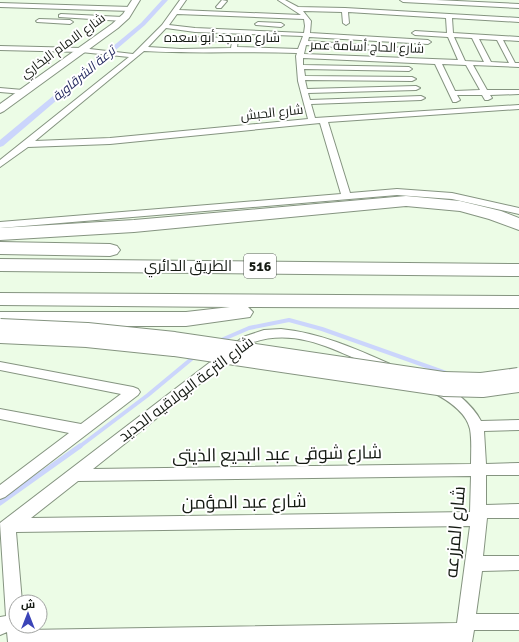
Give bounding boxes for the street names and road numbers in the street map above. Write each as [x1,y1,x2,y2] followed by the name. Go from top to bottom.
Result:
[18,10,110,84] street label: شارع الامام البخاري
[164,29,280,46] street label: شارع مسجد أبو سعده
[309,36,424,57] street label: شارع الحاج أسامة عمر
[240,102,304,124] street label: شارع الحبش
[244,254,276,278] road number: 516
[144,257,232,278] street label: الطريق الدائري
[115,332,258,447] street label: شارع الترعة البولاقيه الجديد
[172,441,382,468] street label: شارع شوقى عبد البديع الذيتى
[440,485,471,579] street label: شارع المزرعه
[181,490,307,515] street label: شارع عبد المؤمن

